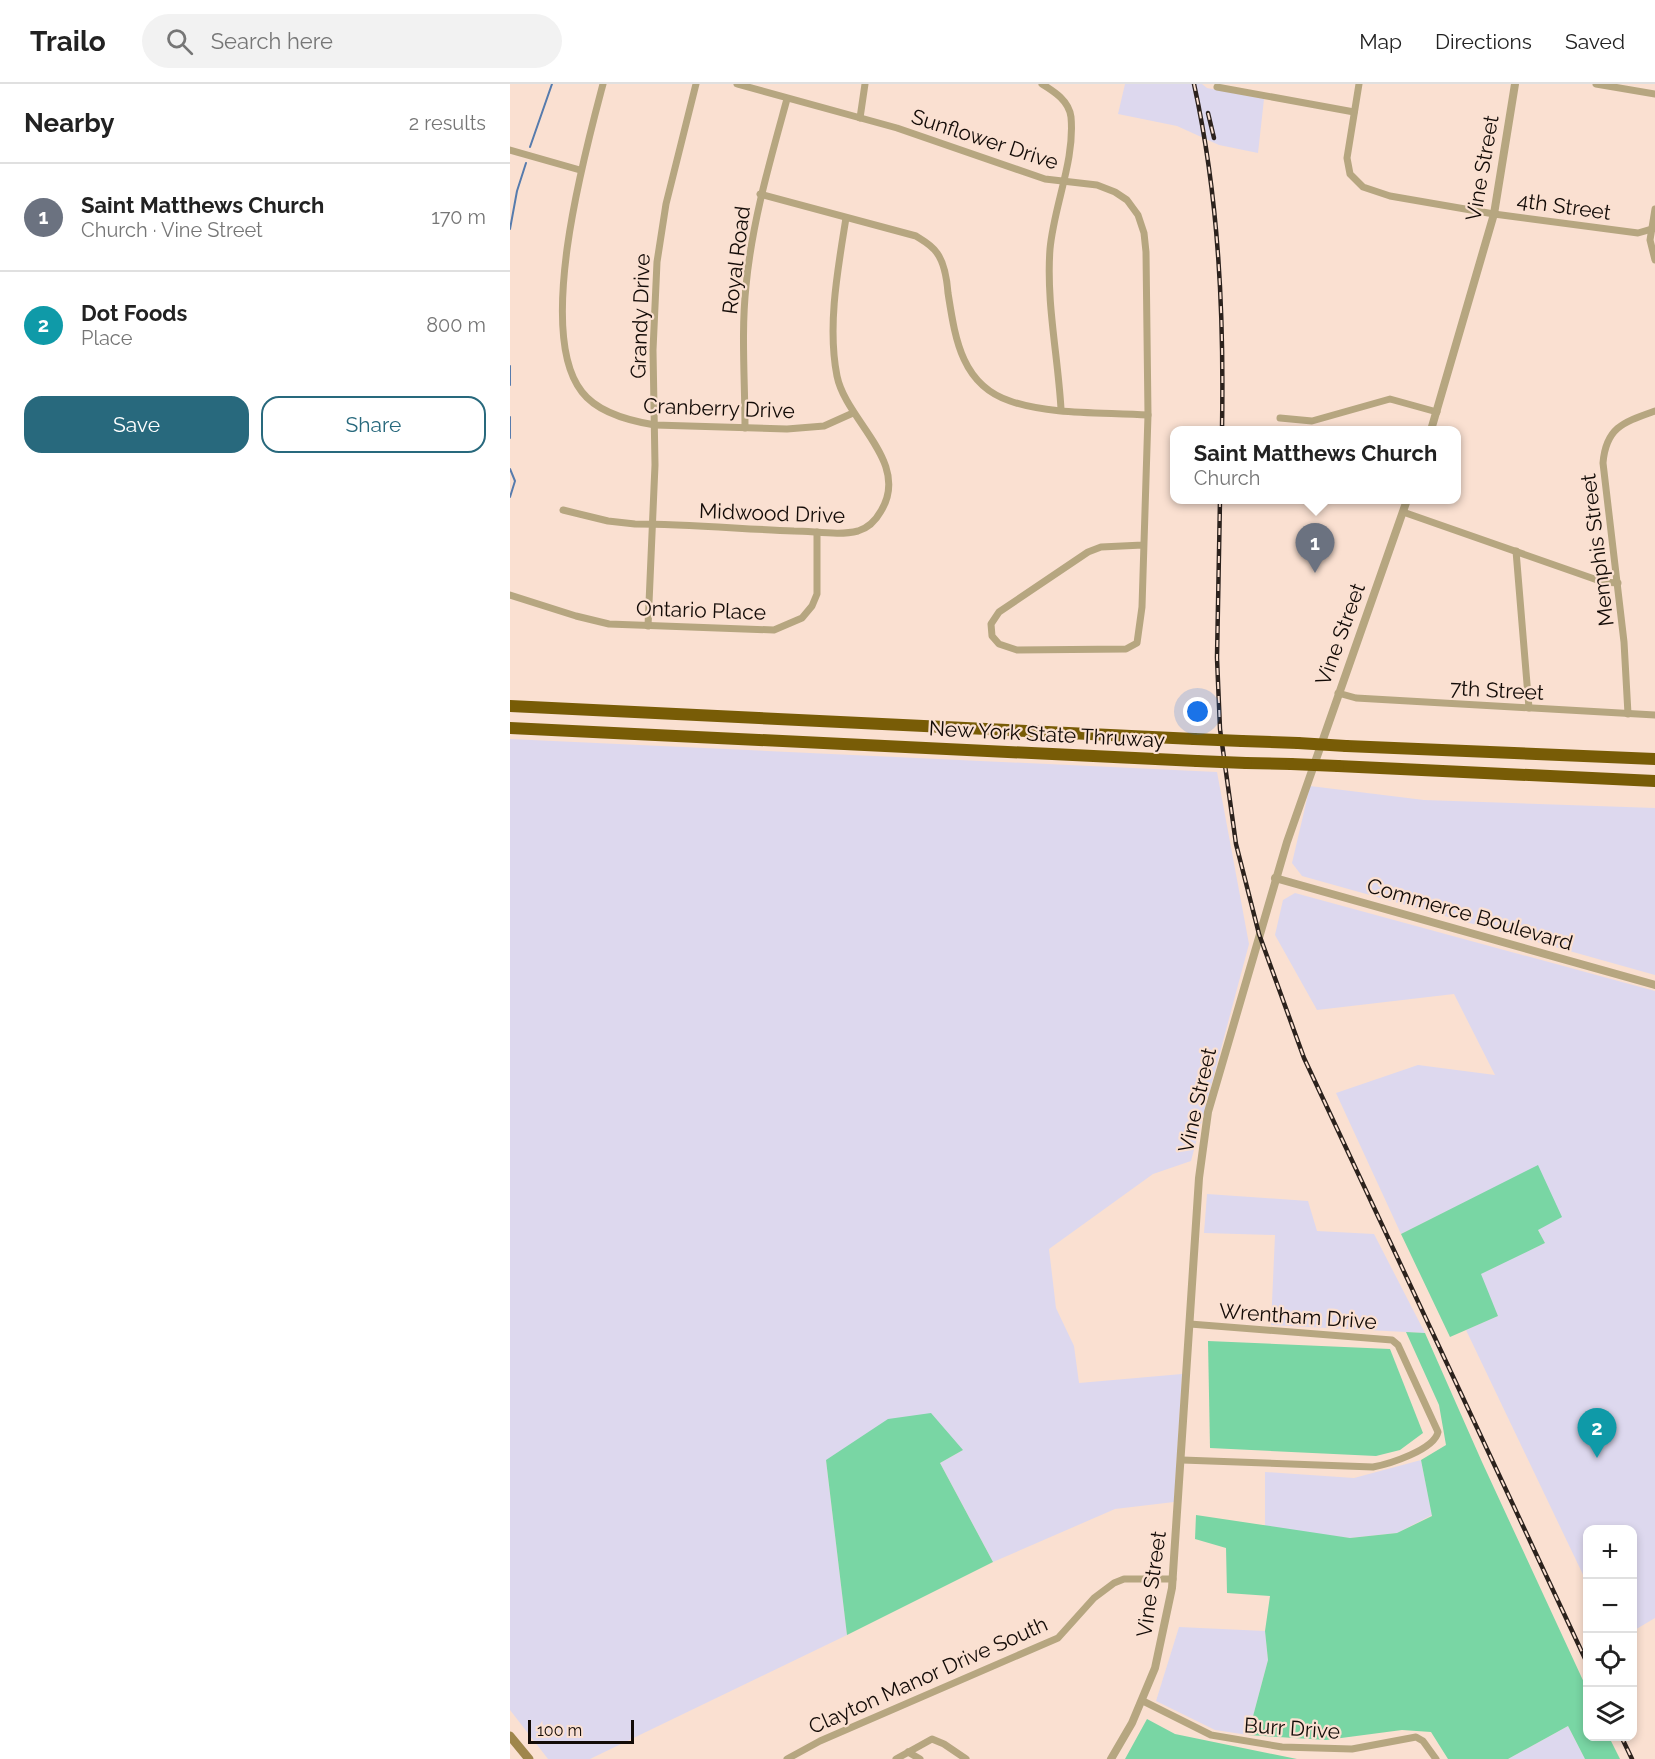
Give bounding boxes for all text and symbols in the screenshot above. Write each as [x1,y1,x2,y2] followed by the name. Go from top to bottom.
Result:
[142,14,562,68] search box
[30,25,106,58] text: Trailo
[163,25,196,58] icon: search
[211,28,333,54] text: Search here
[1359,29,1402,54] text: Map
[1435,29,1532,54] text: Directions
[1565,29,1625,54] text: Saved
[908,103,1062,175] street label: Sunflower Drive
[24,108,114,138] text: Nearby
[409,111,486,135] text: 2 results
[1460,113,1504,223] street label: Vine Street
[1516,187,1612,225] street label: 4th Street
[81,192,324,218] text: Saint Matthews Church
[717,204,755,316] street label: Royal Road
[39,205,48,229] text: 1
[431,205,486,229] text: 170 m
[81,218,263,242] text: Church · Vine Street
[625,253,655,379] street label: Grandy Drive
[81,300,187,326] text: Dot Foods
[38,313,49,337] text: 2
[426,313,486,337] text: 800 m
[81,326,132,350] text: Place
[643,393,795,423] street label: Cranberry Drive
[24,396,249,453] button: Save
[261,396,486,453] button: Share
[1170,426,1461,504] popup
[1194,440,1437,466] text: Saint Matthews Church
[1194,466,1260,490] text: Church
[1575,472,1619,628] street label: Memphis Street
[698,498,846,528] street label: Midwood Drive
[1296,524,1334,573] pin: 1
[1310,579,1370,689] street label: Vine Street
[636,595,766,625] street label: Ontario Place
[1449,675,1545,705] street label: 7th Street
[1183,697,1212,726] your location
[928,715,1166,753] street label: New York State Thruway
[1364,873,1576,955] street label: Commerce Boulevard
[1173,1045,1221,1155] street label: Vine Street
[1218,1298,1378,1334] street label: Wrentham Drive
[1578,1408,1616,1458] pin: 2
[1583,1525,1637,1741] map controls
[1583,1525,1637,1579] button: +
[1131,1529,1171,1639] street label: Vine Street
[1583,1579,1637,1633] button: −
[805,1611,1051,1739] street label: Clayton Manor Drive South
[1583,1633,1637,1687] button: locate
[1583,1687,1637,1741] button: layers
[1243,1712,1341,1744] street label: Burr Drive
[528,1717,634,1744] scale bar
[537,1721,582,1740] text: 100 m

